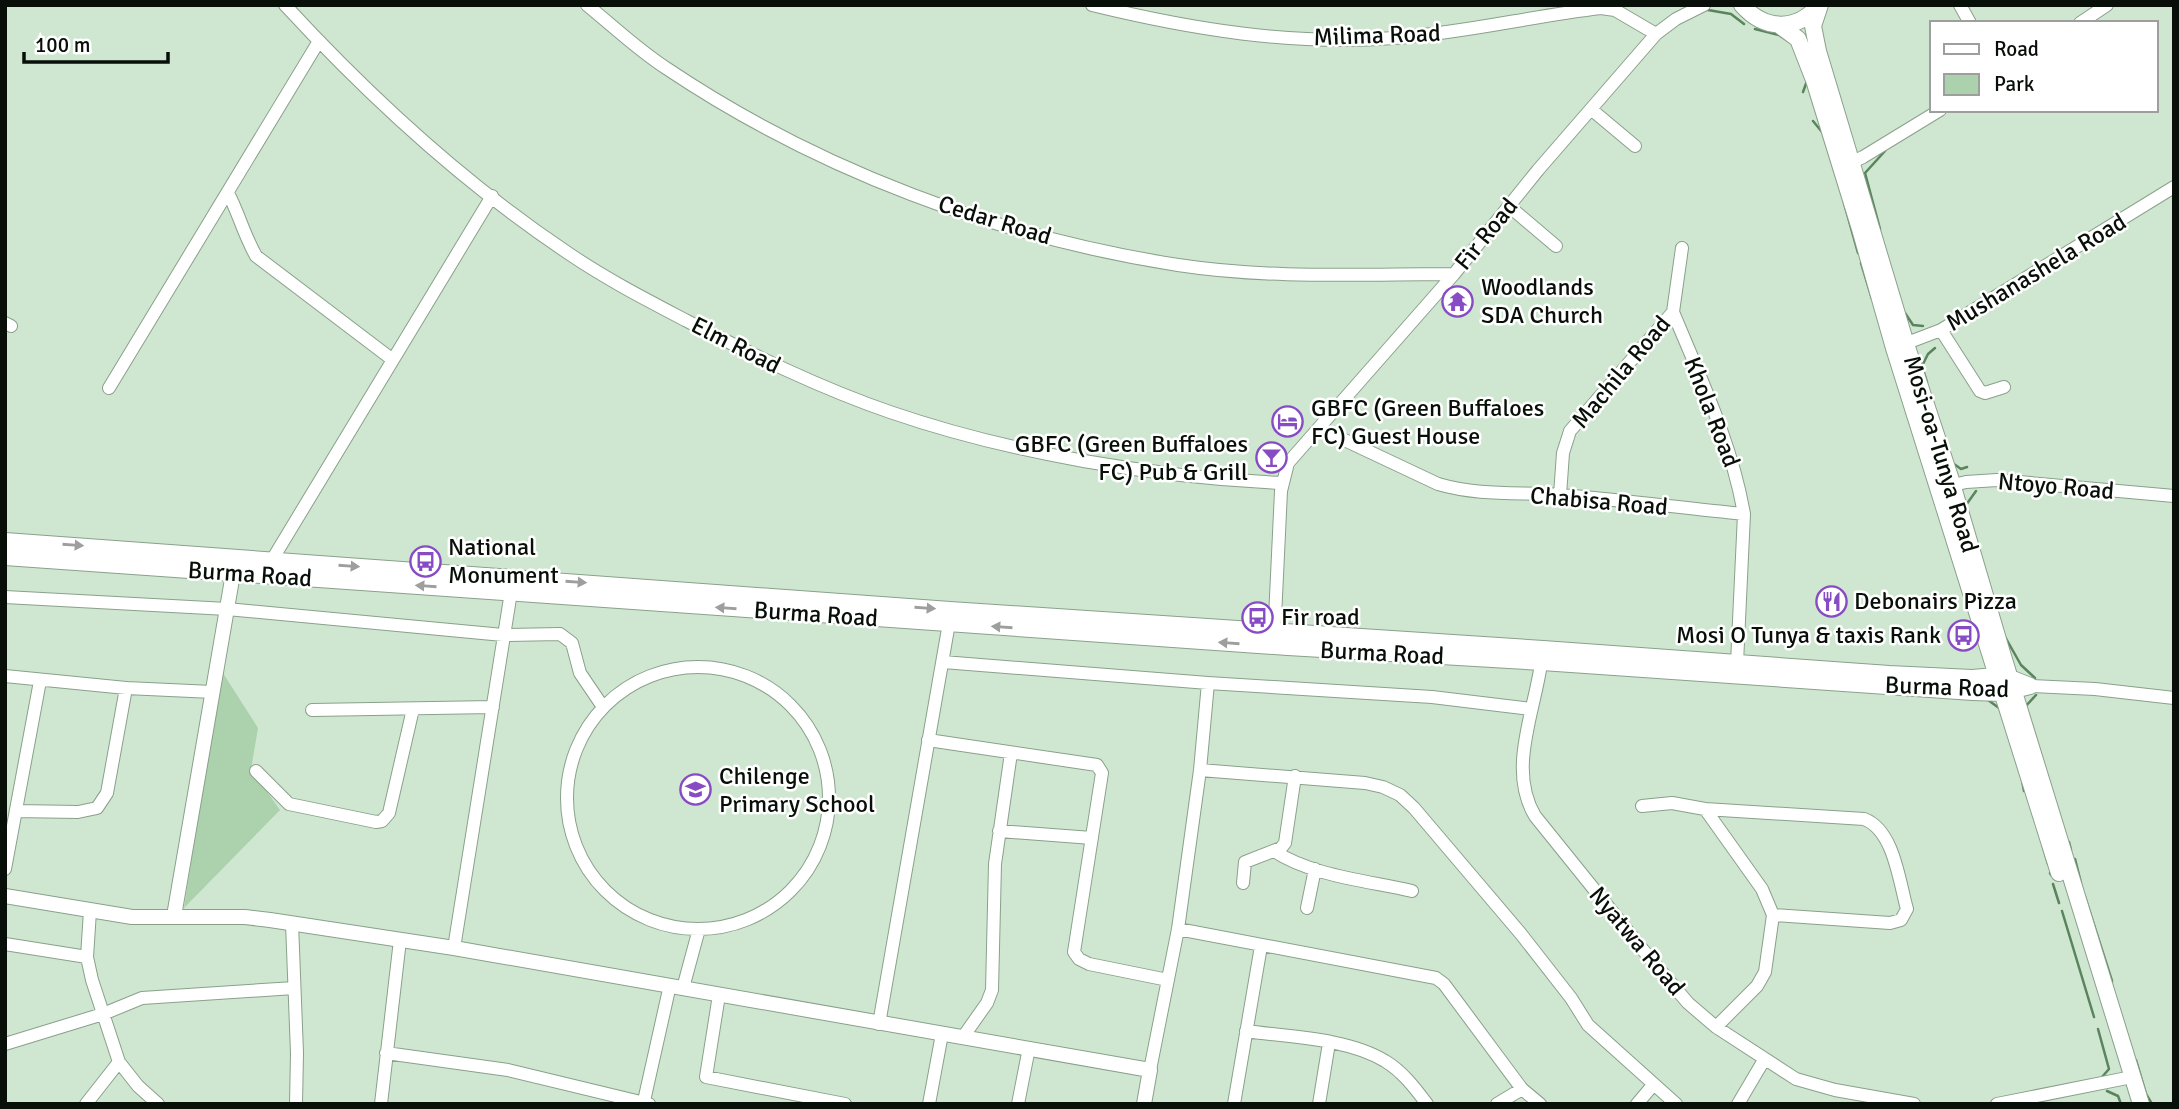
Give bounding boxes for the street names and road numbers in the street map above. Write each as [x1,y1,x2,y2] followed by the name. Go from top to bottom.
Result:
[1313,18,1441,52] street label: Milima Road
[935,189,1055,251] street label: Cedar Road
[1448,192,1524,276] street label: Fir Road
[1940,206,2132,338] street label: Mushanashela Road
[1565,309,1677,435] street label: Machila Road
[686,310,786,380] street label: Elm Road
[1897,352,1985,556] street label: Mosi-oa-Tunya Road
[1677,353,1747,471] street label: Khola Road
[1997,466,2115,506] street label: Ntoyo Road
[1529,480,1669,522] street label: Chabisa Road
[187,555,313,593] street label: Burma Road
[753,595,879,633] street label: Burma Road
[1319,635,1445,671] street label: Burma Road
[1884,670,2010,704] street label: Burma Road
[1583,880,1691,1002] street label: Nyatwa Road

